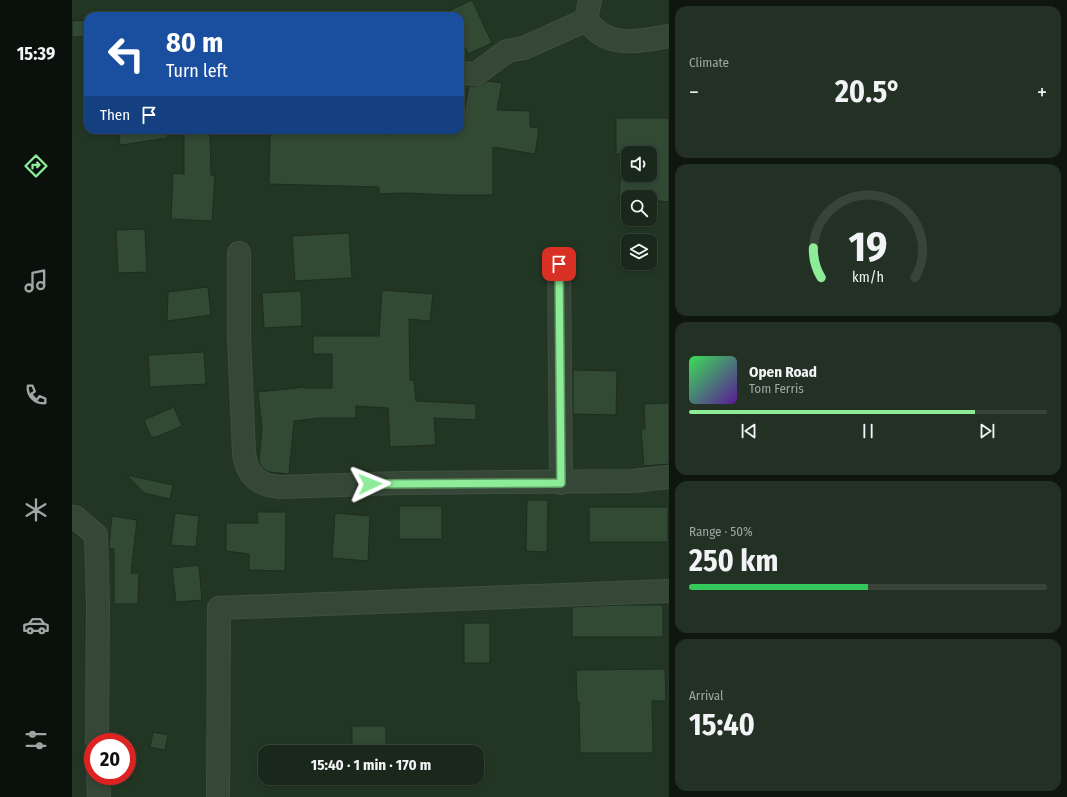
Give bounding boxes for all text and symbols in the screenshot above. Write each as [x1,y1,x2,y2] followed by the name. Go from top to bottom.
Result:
[166,26,223,59] text: 80 m
[100,28,152,80] icon: left
[17,43,55,65] text: 15:39
[689,55,729,70] text: Climate
[166,60,228,82] text: Turn left
[835,74,901,110] text: 20.5°
[689,79,699,106] text: −
[1037,79,1047,106] text: +
[138,104,160,126] icon: arrive
[100,106,130,124] text: Then
[621,146,657,270] map controls
[621,146,657,182] button: sound
[22,152,50,180] icon: directions
[621,190,657,226] button: search
[848,222,888,272] text: 19
[621,234,657,270] button: layers
[542,247,576,281] pin
[548,253,570,275] icon: arrive
[22,267,50,295] icon: music
[852,269,884,286] text: km/h
[749,363,817,381] text: Open Road
[22,381,50,409] icon: phone
[749,381,804,396] text: Tom Ferris
[738,420,760,442] icon: previous
[857,420,879,442] icon: pause
[976,420,998,442] icon: next
[349,463,391,505] position arrow
[22,496,50,524] icon: climate
[689,524,753,539] text: Range · 50%
[689,543,778,579] text: 250 km
[22,611,50,639] icon: car
[689,688,723,703] text: Arrival
[689,707,755,743] text: 15:40
[22,726,50,754] icon: filters
[84,733,136,785] speed limit sign: 20
[311,756,431,774] text: 15:40 · 1 min · 170 m

